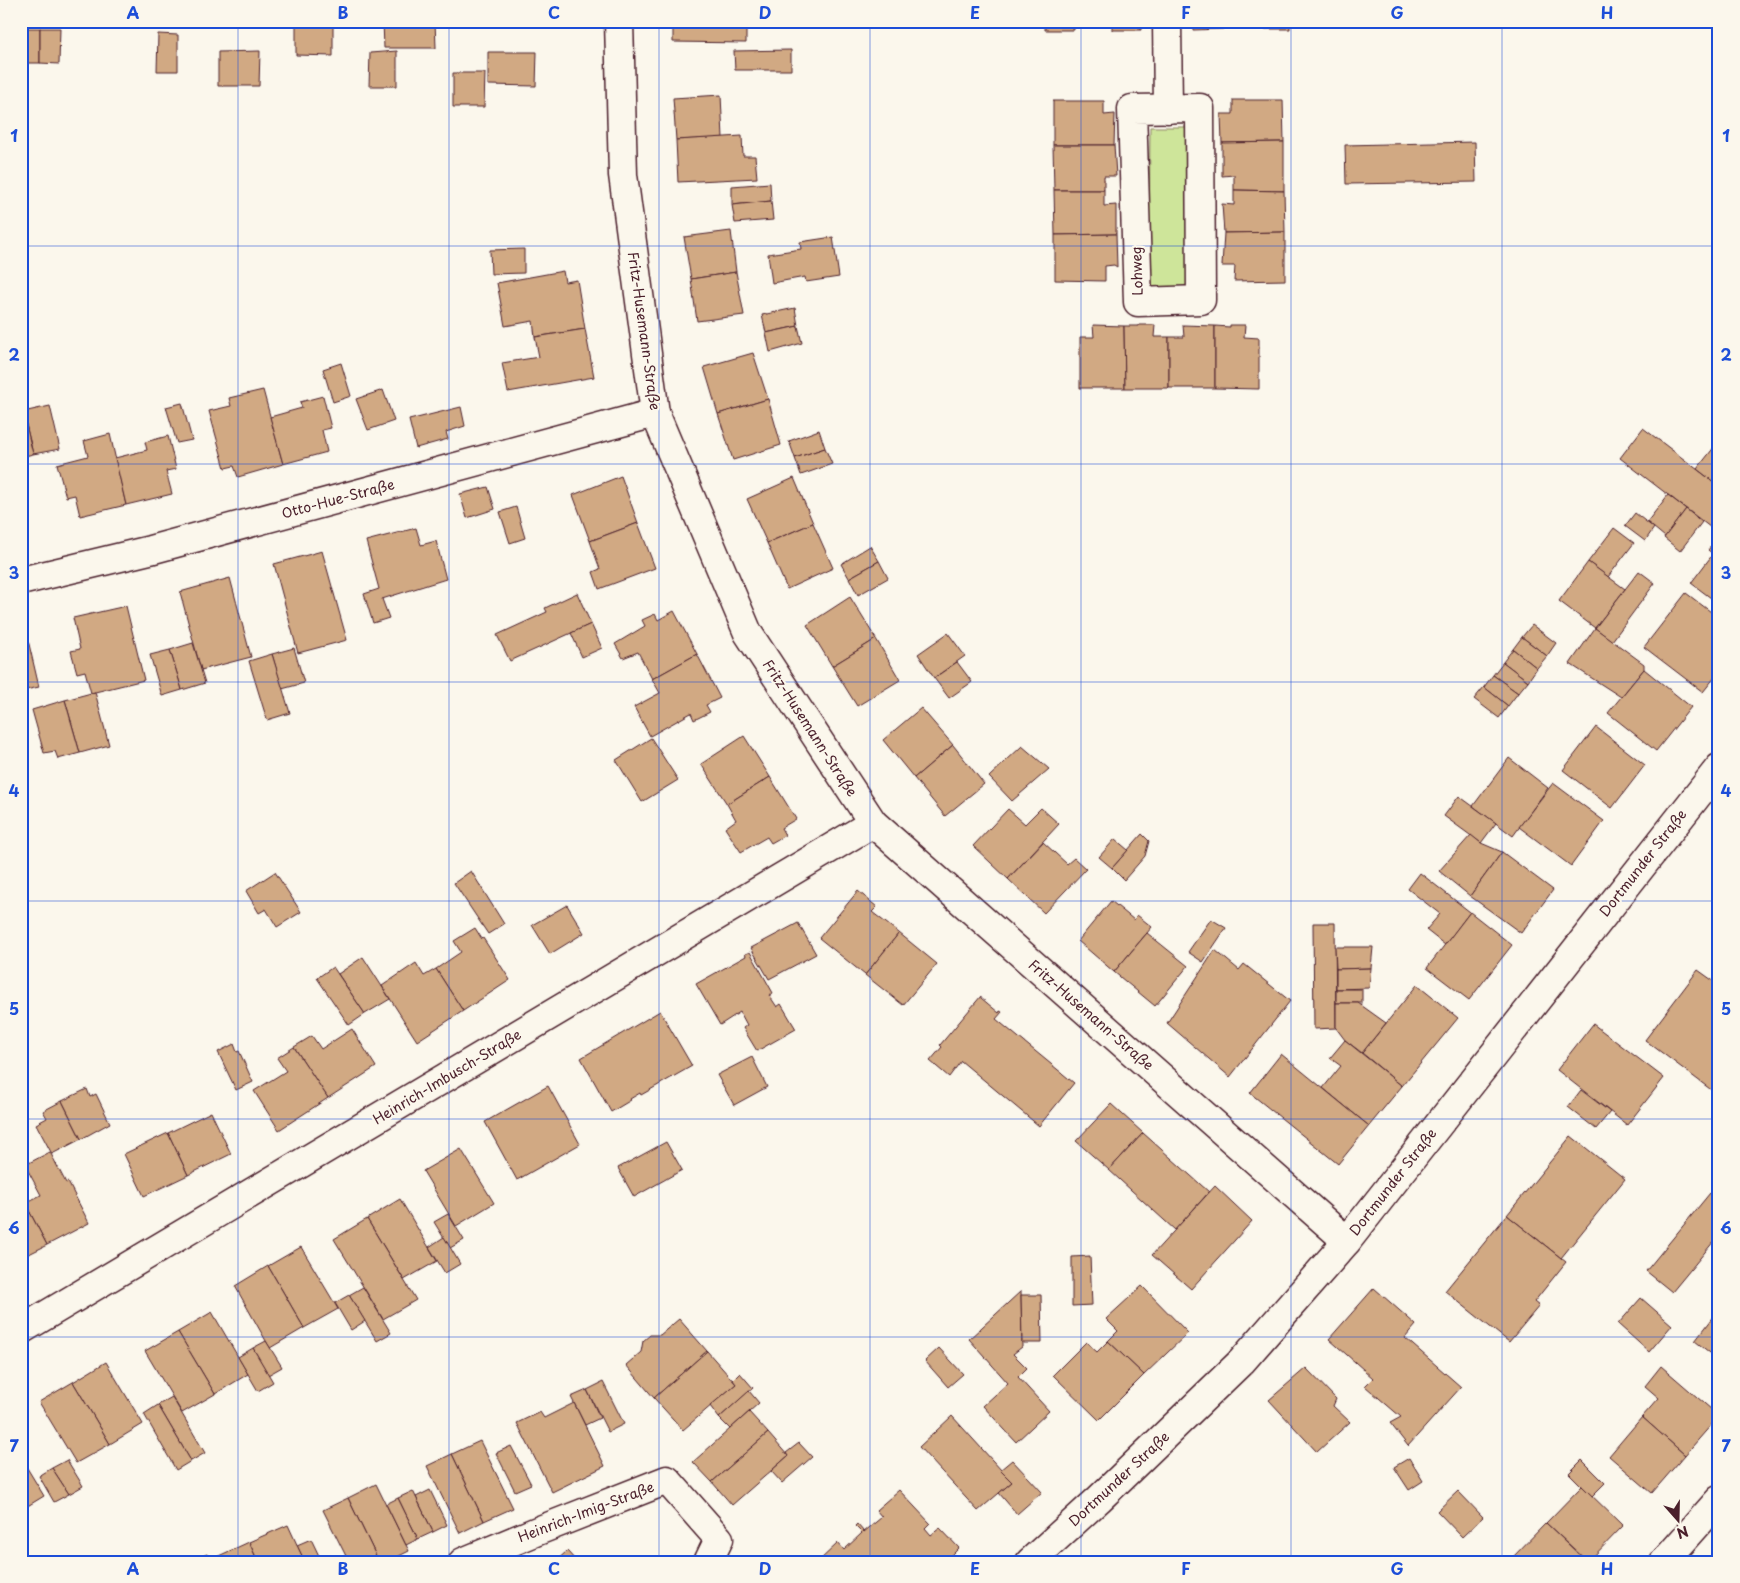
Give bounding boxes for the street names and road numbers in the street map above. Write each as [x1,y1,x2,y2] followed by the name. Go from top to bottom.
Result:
[1125,246,1148,296] street label: Lohweg
[623,250,666,412] street label: Fritz-Husemann-Straße
[279,473,397,524] street label: Otto-Hue-Straße
[758,655,863,800] street label: Fritz-Husemann-Straße
[1594,805,1691,921] street label: Dortmunder Straße
[1024,954,1159,1075] street label: Fritz-Husemann-Straße
[369,1024,525,1129] street label: Heinrich-Imbusch-Straße
[1344,1124,1441,1240] street label: Dortmunder Straße
[1064,1426,1174,1531] street label: Dortmunder Straße
[515,1476,657,1547] street label: Heinrich-Imig-Straße

